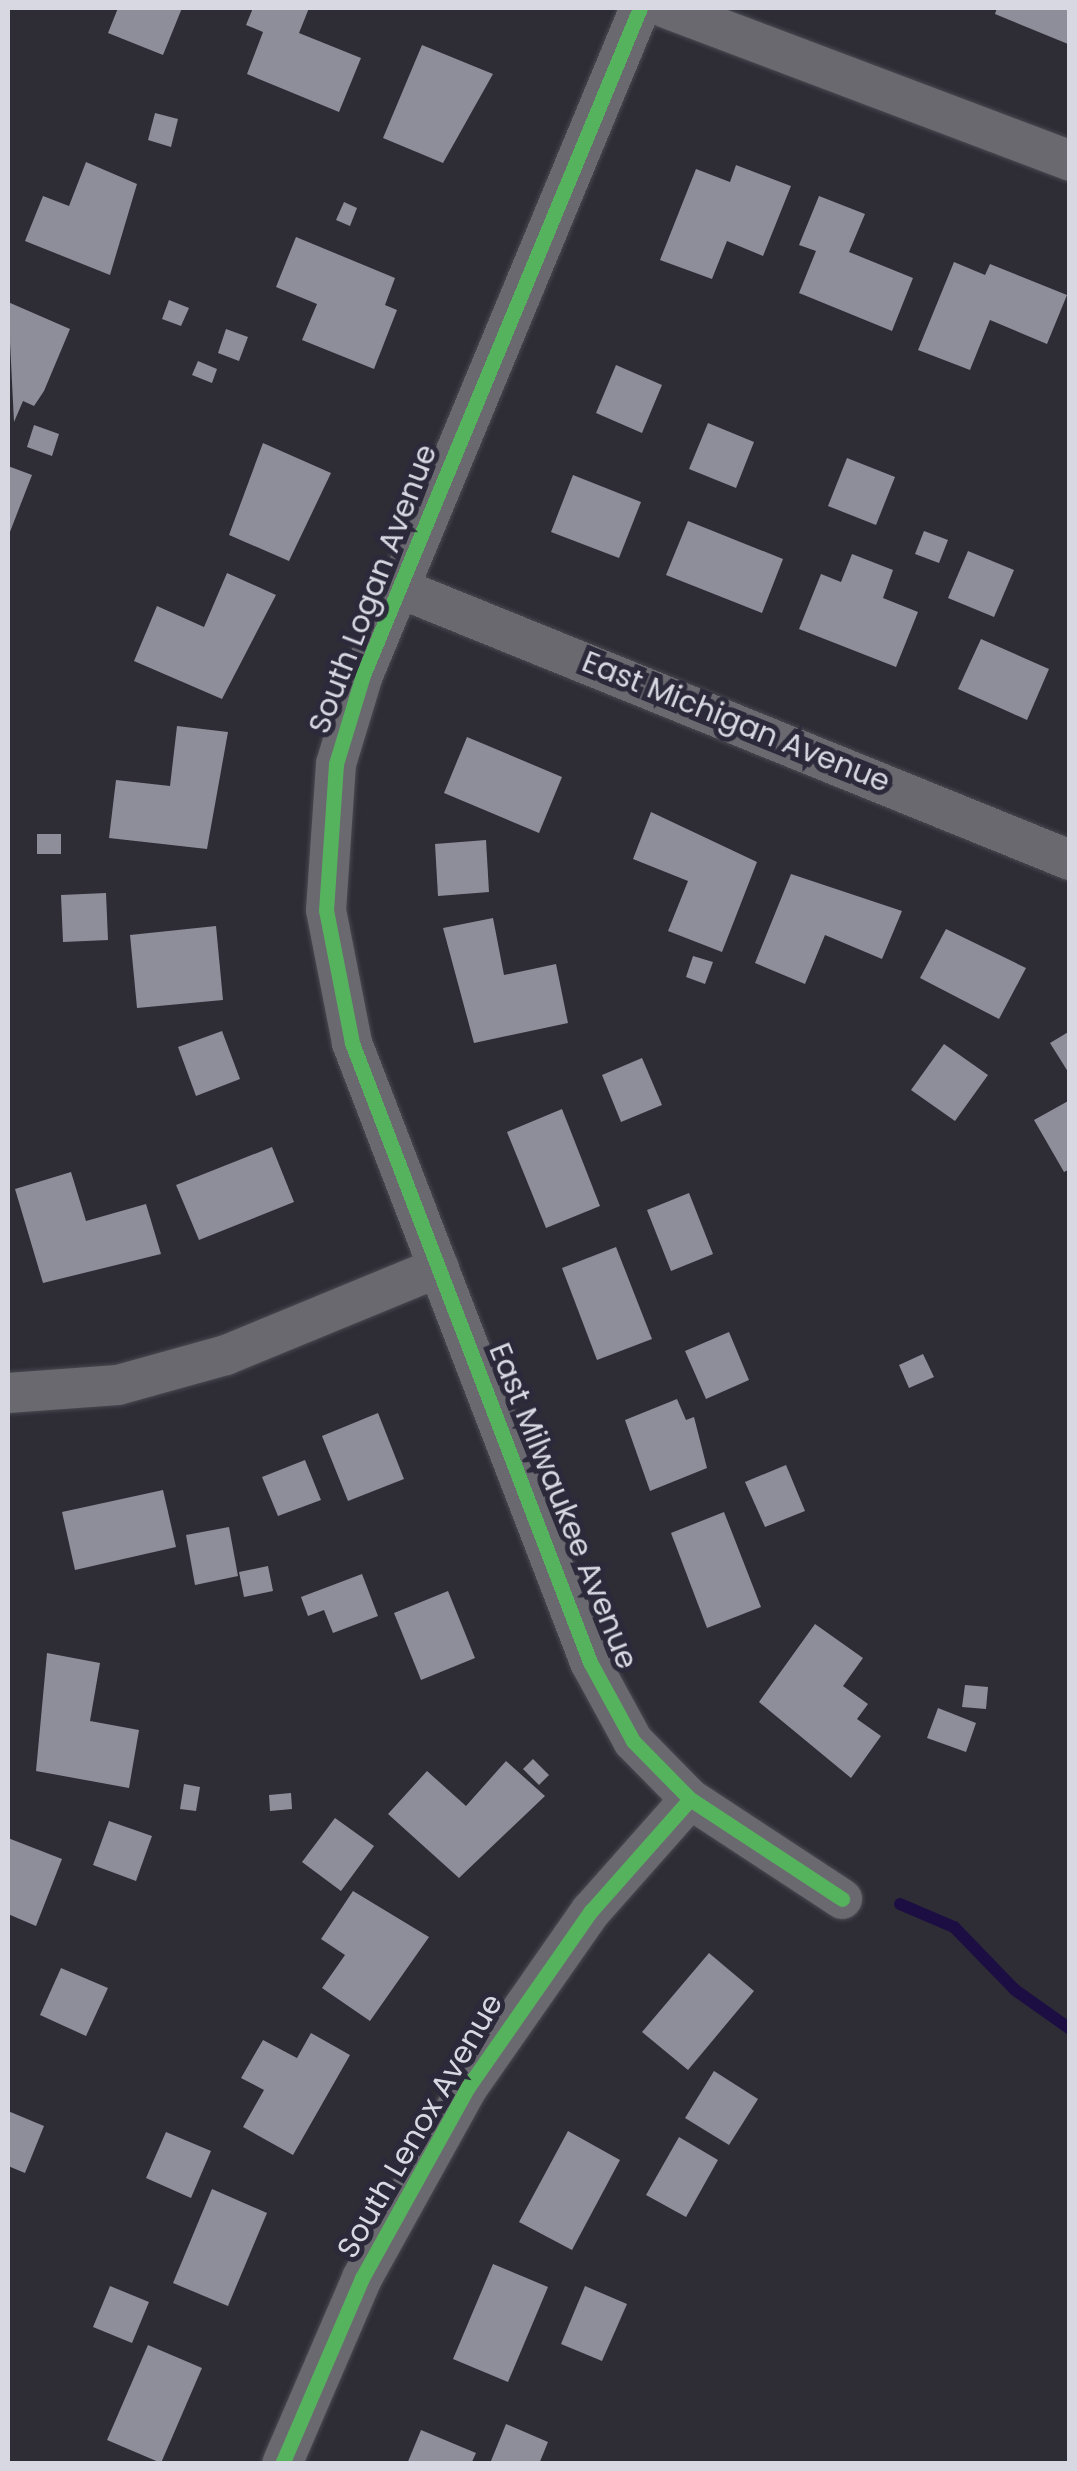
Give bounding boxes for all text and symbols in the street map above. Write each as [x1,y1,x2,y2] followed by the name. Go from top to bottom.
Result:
[301,439,445,739] street label: South Logan Avenue
[577,644,895,800] street label: East Michigan Avenue
[481,1338,645,1674] street label: East Milwaukee Avenue
[330,1987,510,2265] street label: South Lenox Avenue

